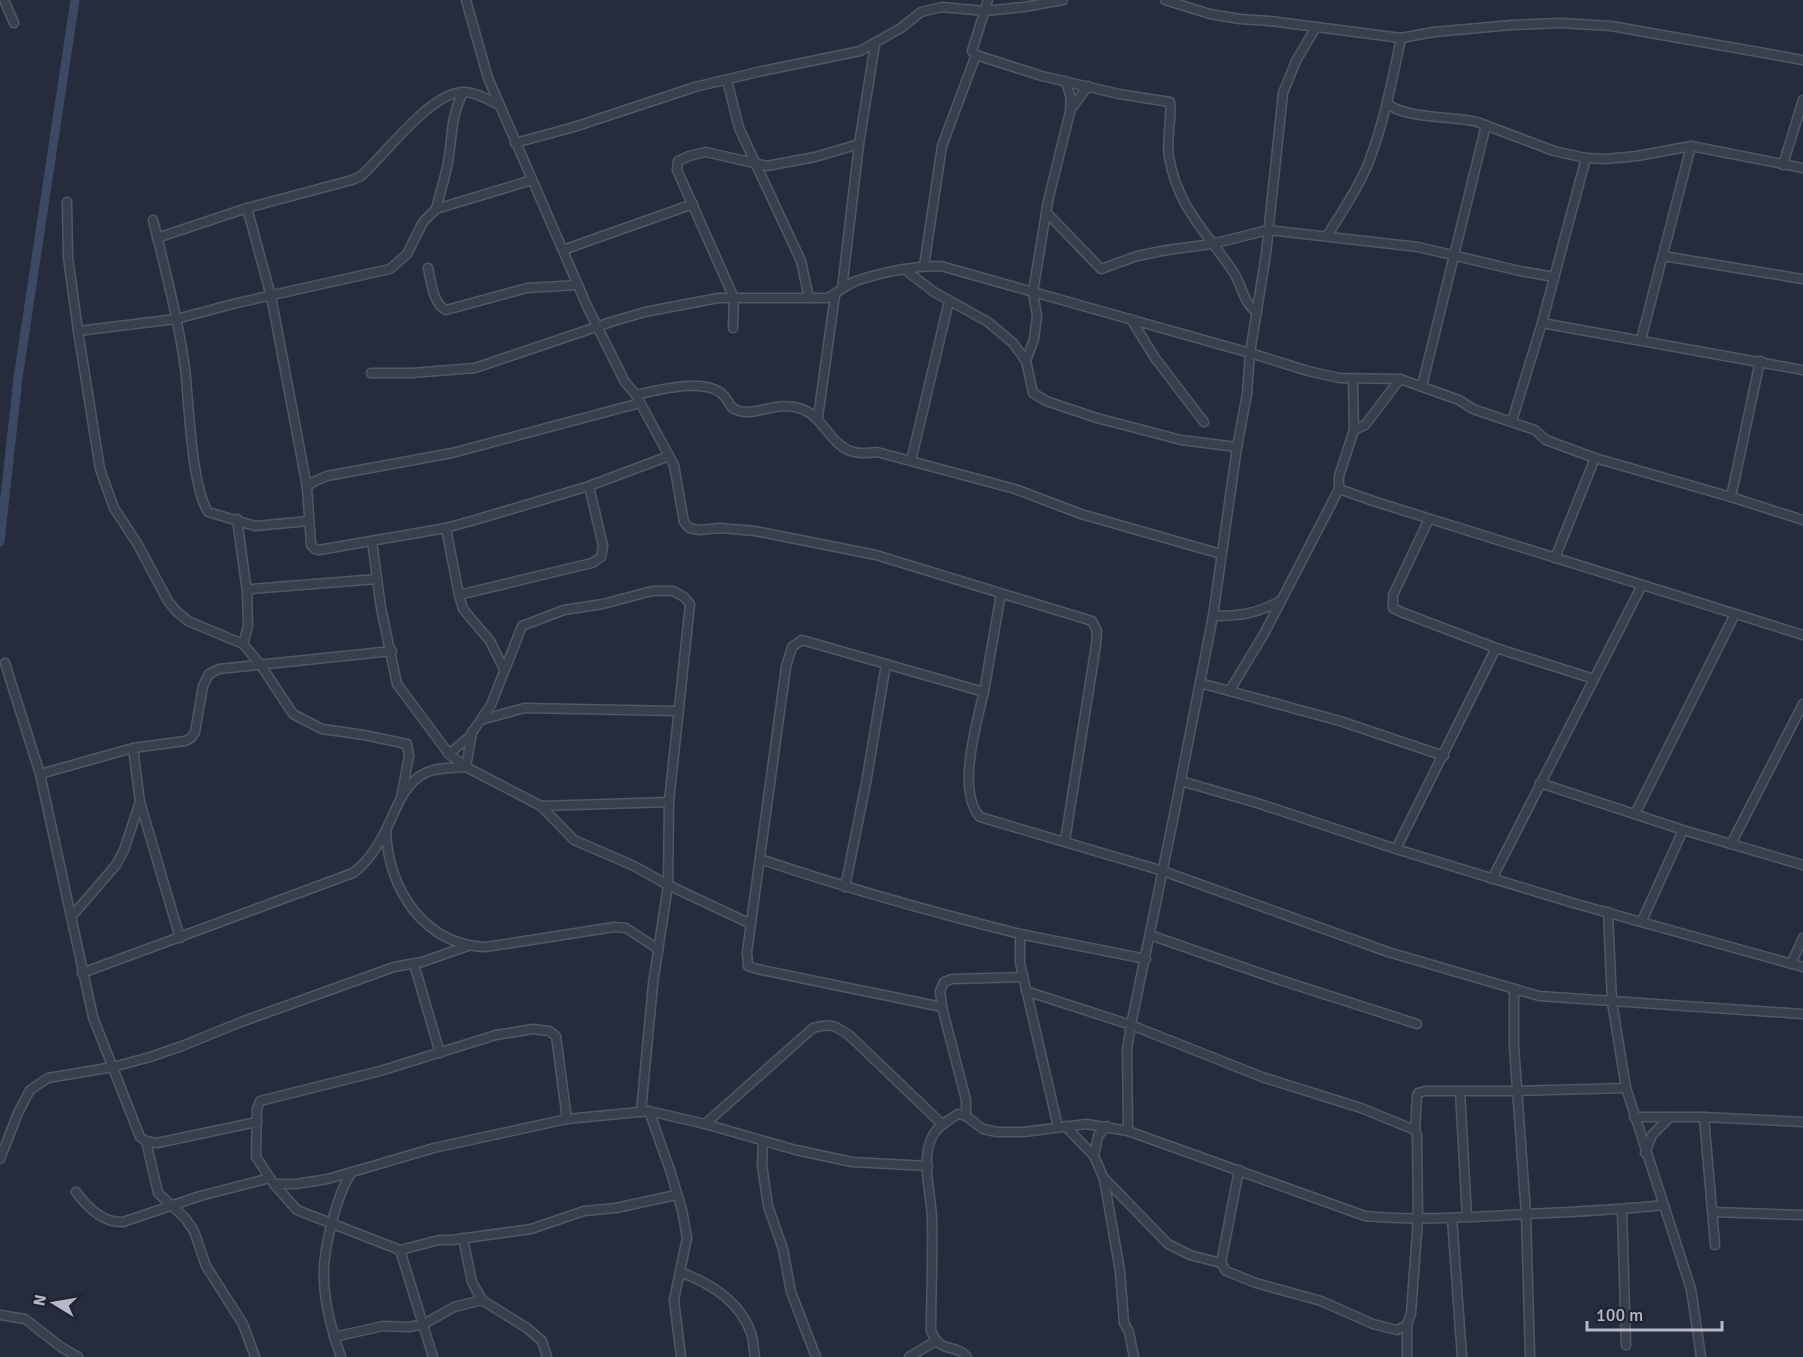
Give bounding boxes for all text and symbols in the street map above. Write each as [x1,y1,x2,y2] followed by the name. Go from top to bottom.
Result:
[24,1273,84,1333] north arrow
[29,1293,51,1308] text: N
[1587,1294,1722,1332] scale bar
[1596,1304,1643,1326] text: 100 m

